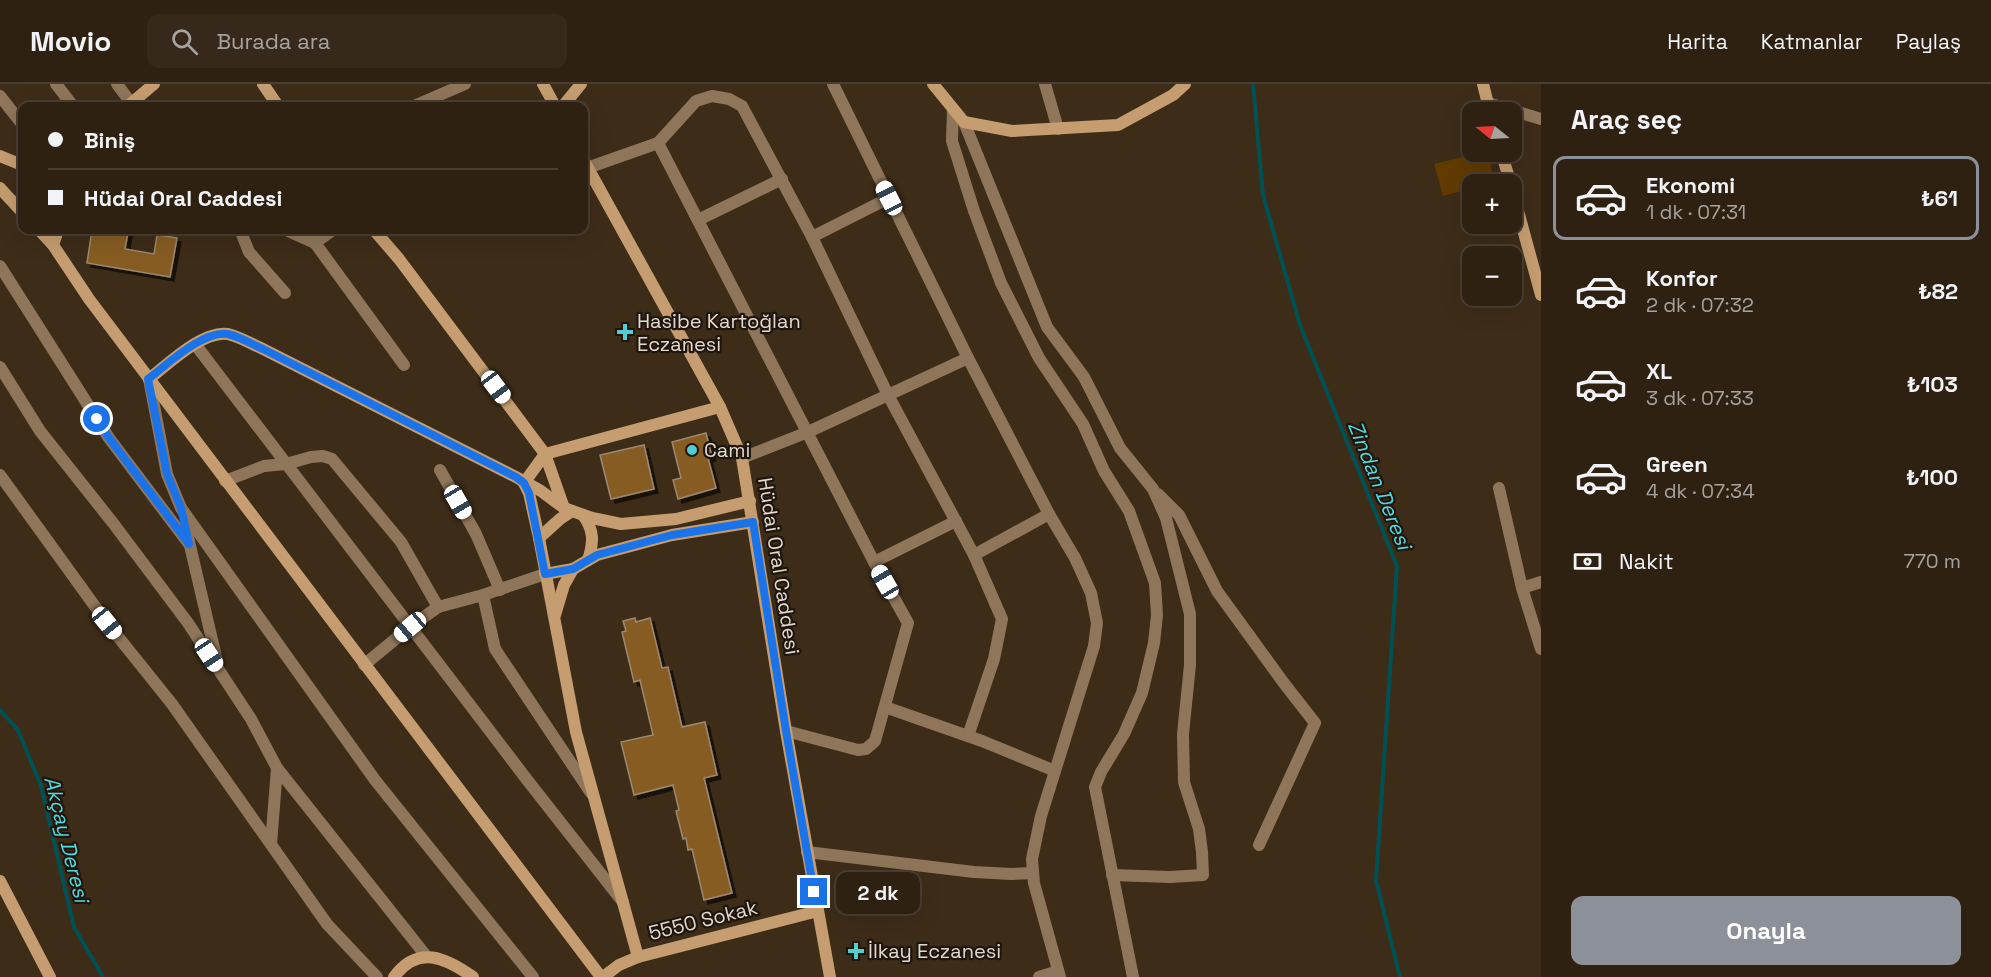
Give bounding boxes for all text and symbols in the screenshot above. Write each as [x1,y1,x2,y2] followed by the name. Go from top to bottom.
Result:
[147,14,567,68] search box
[30,23,111,59] text: Movio
[168,25,201,58] icon: search
[216,27,330,55] text: Burada ara
[1667,28,1728,55] text: Harita
[1761,28,1863,55] text: Katmanlar
[1896,28,1961,55] text: Paylaş
[1462,102,1522,162] north arrow
[1462,102,1522,306] map controls
[1571,102,1682,137] text: Araç seç
[84,126,135,154] text: Biniş
[1574,171,1628,225] icon: car
[1646,171,1735,199] text: Ekonomi
[1462,174,1522,234] button: +
[873,178,905,218] car
[84,184,282,212] text: Hüdai Oral Caddesi
[1921,184,1958,212] text: ₺61
[1646,199,1746,225] text: 1 dk · 07:31
[1462,246,1522,306] button: −
[1574,264,1628,318] icon: car
[1646,264,1718,292] text: Konfor
[1918,277,1958,305] text: ₺82
[1646,292,1754,318] text: 2 dk · 07:32
[637,308,801,357] place label: Hasibe Kartoğlan Eczanesi
[618,325,632,339] marker: Hasibe Kartoğlan Eczanesi
[1574,357,1628,411] icon: car
[1646,357,1672,385] text: XL
[478,367,514,407] car
[1907,370,1958,398] text: ₺103
[1646,385,1754,411] text: 3 dk · 07:33
[83,405,110,432] route start
[1342,417,1419,556] water label: Zindan Deresi
[704,437,750,463] place label: Cami
[685,443,699,457] marker: Cami
[1574,450,1628,504] icon: car
[1646,450,1708,478] text: Green
[1906,463,1958,491] text: ₺100
[752,476,806,656] street label: Hüdai Oral Caddesi
[1646,478,1755,504] text: 4 dk · 07:34
[441,482,475,522] car
[1571,545,1604,578] icon: cash
[1619,547,1674,575] text: Nakit
[1903,548,1961,574] text: 770 m
[868,562,902,602] car
[89,603,125,643] car
[390,609,430,645] car
[191,635,227,675] car
[38,773,96,908] water label: Akçay Deresi
[835,871,919,913] callout: 2 dk
[800,878,827,905] route end
[858,880,899,906] text: 2 dk
[646,894,760,946] street label: 5550 Sokak
[1571,896,1961,965] button: Onayla
[868,938,1001,964] place label: İlkay Eczanesi
[849,944,863,958] marker: İlkay Eczanesi

